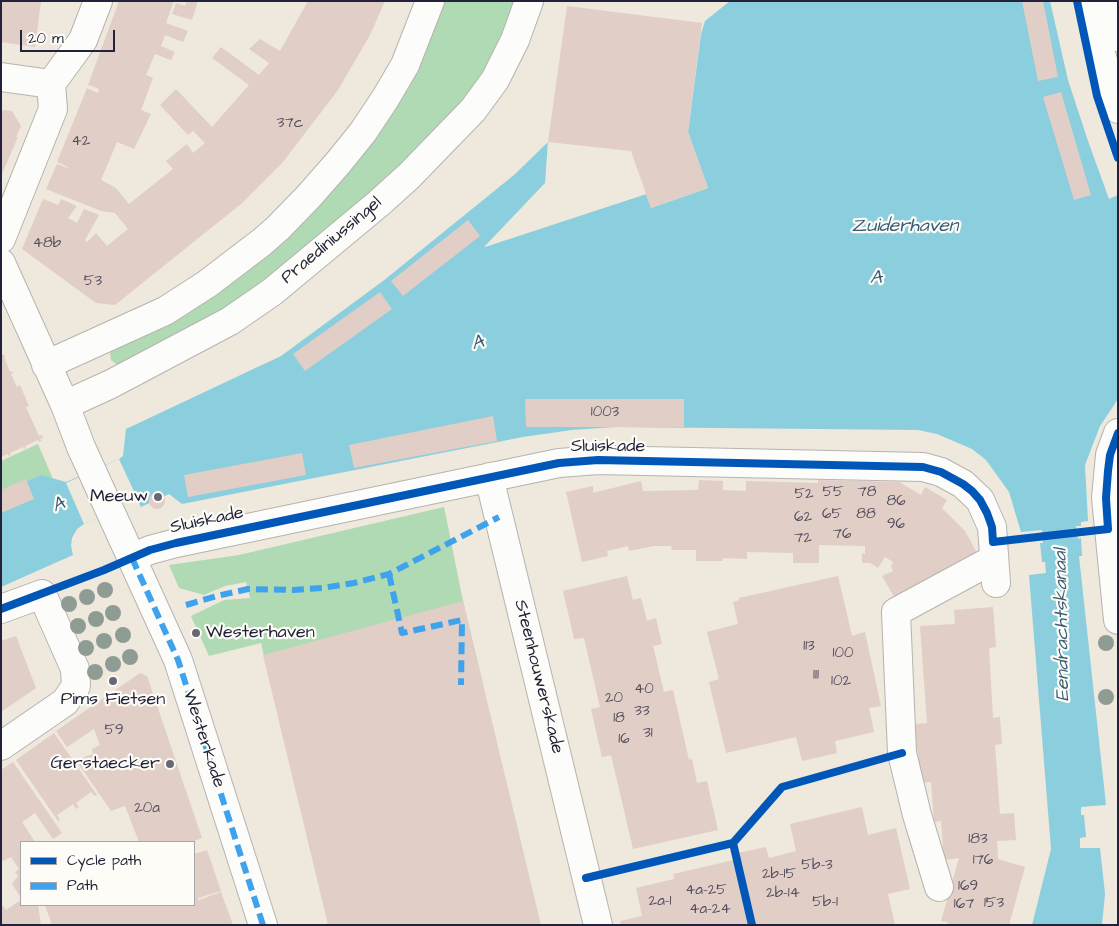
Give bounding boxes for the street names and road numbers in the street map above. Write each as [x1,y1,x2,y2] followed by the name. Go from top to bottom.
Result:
[277,193,387,289] street label: Praediniussingel
[571,436,645,458] street label: Sluiskade
[168,503,246,539] street label: Sluiskade
[508,598,568,756] street label: Steenhouwerskade
[177,687,229,791] street label: Westerkade

